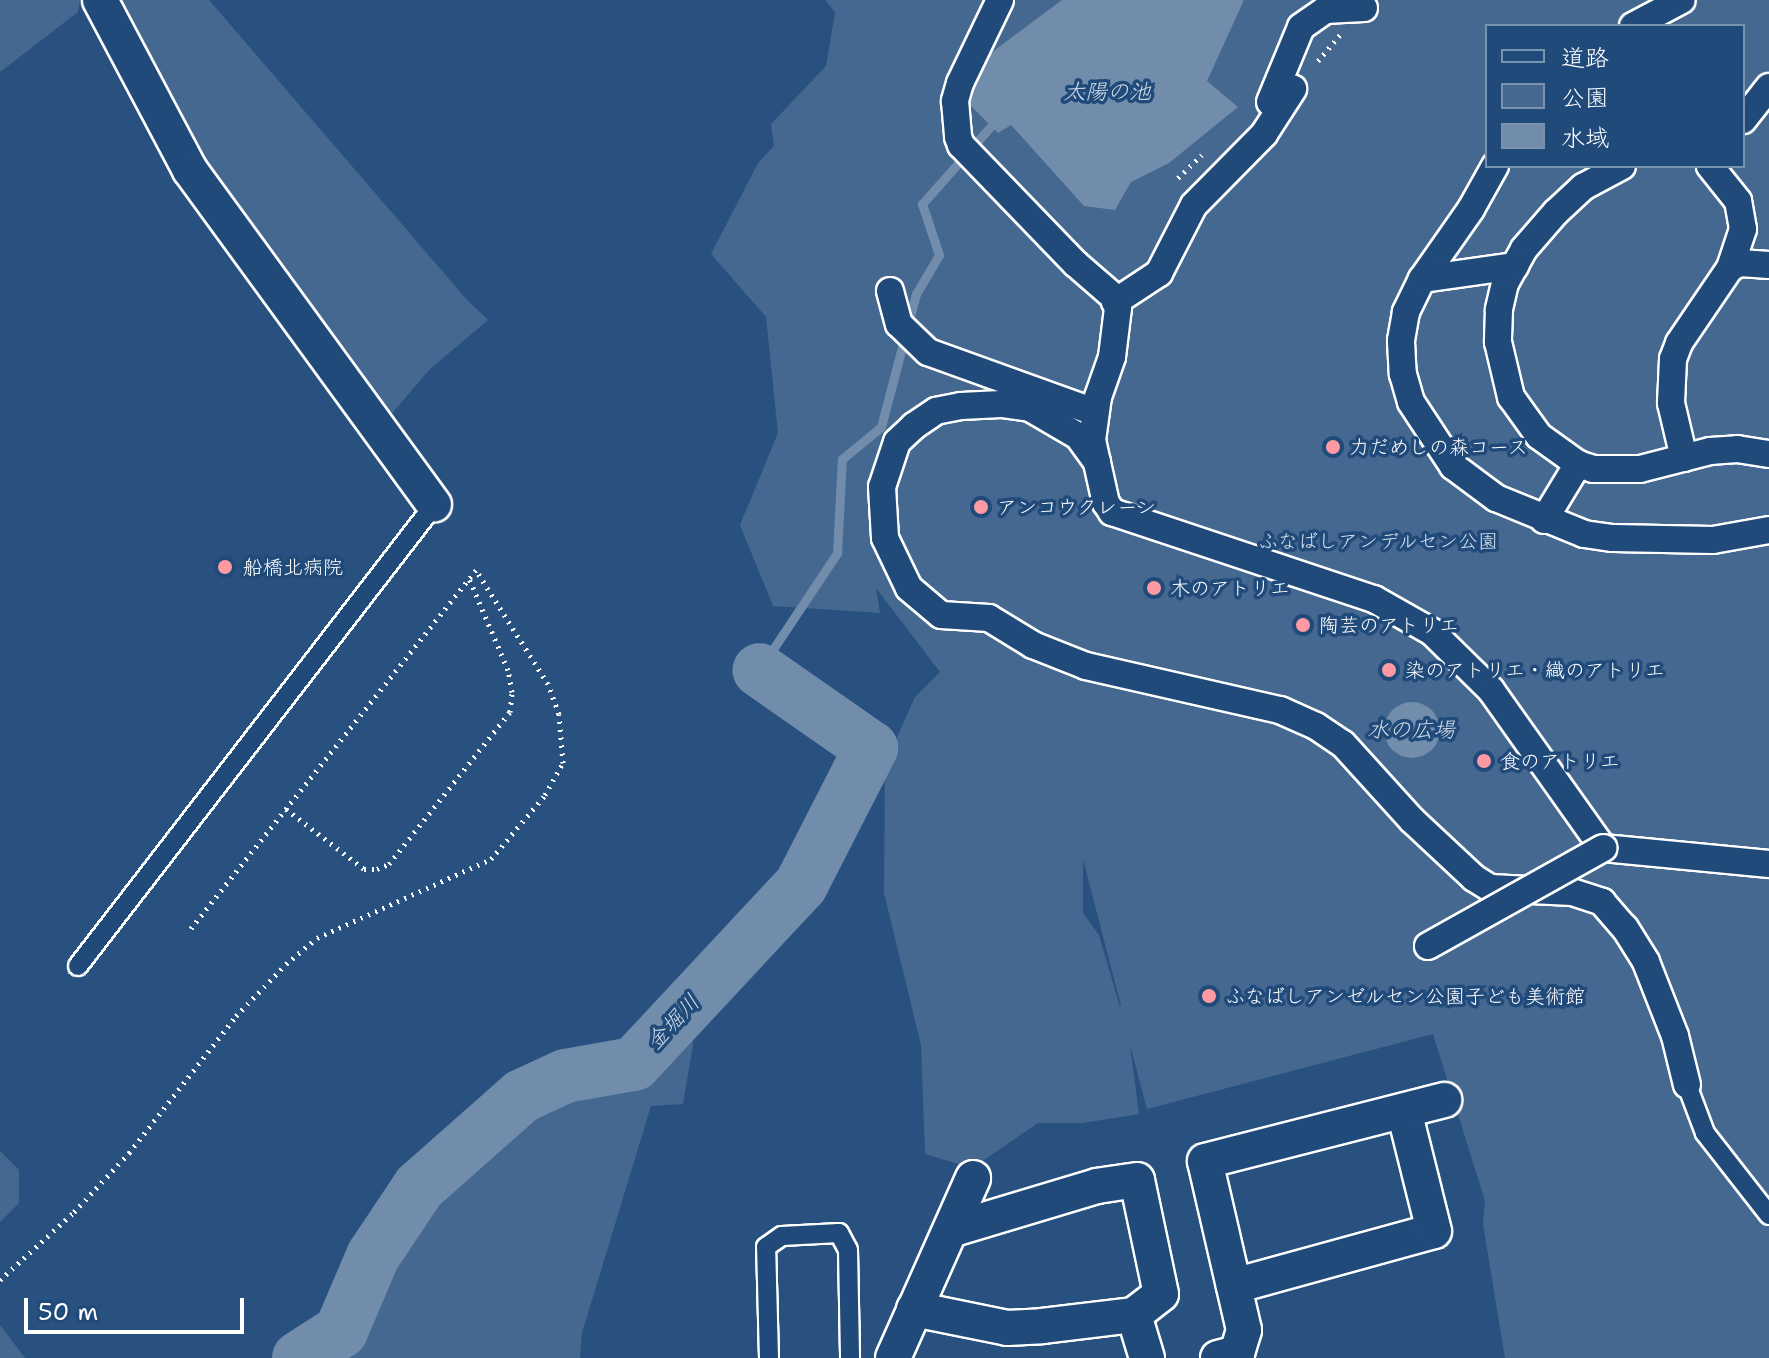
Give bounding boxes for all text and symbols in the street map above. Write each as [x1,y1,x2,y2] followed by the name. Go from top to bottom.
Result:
[1485,24,1745,168] legend
[1561,42,1609,74] text: 道路
[1063,79,1151,105] water label: 太陽の池
[1561,82,1609,114] text: 公園
[1561,122,1609,154] text: 水域
[1349,435,1529,459] place label: 力だめしの森コース
[1324,438,1342,456] marker: 力だめしの森コース
[997,495,1158,519] place label: アンコウクレーン
[972,498,990,516] marker: アンコウクレーン
[1258,529,1498,553] park label: ふなばしアンデルセン公園
[243,555,343,579] place label: 船橋北病院
[214,556,236,578] marker: 船橋北病院
[1170,576,1290,600] place label: 木のアトリエ
[1145,579,1163,597] marker: 木のアトリエ
[1319,613,1459,637] place label: 陶芸のアトリエ
[1294,616,1312,634] marker: 陶芸のアトリエ
[1405,658,1665,682] place label: 染のアトリエ・織のアトリエ
[1380,661,1398,679] marker: 染のアトリエ・織のアトリエ
[1367,717,1455,743] water label: 水の広場
[1500,749,1620,773] place label: 食のアトリエ
[1475,752,1493,770] marker: 食のアトリエ
[1225,984,1585,1008] place label: ふなばしアンゼルセン公園子ども美術館
[1200,987,1218,1005] marker: ふなばしアンゼルセン公園子ども美術館
[641,989,705,1055] water label: 金堀川
[28,1282,248,1332] scale bar
[38,1296,98,1328] text: 50 m

